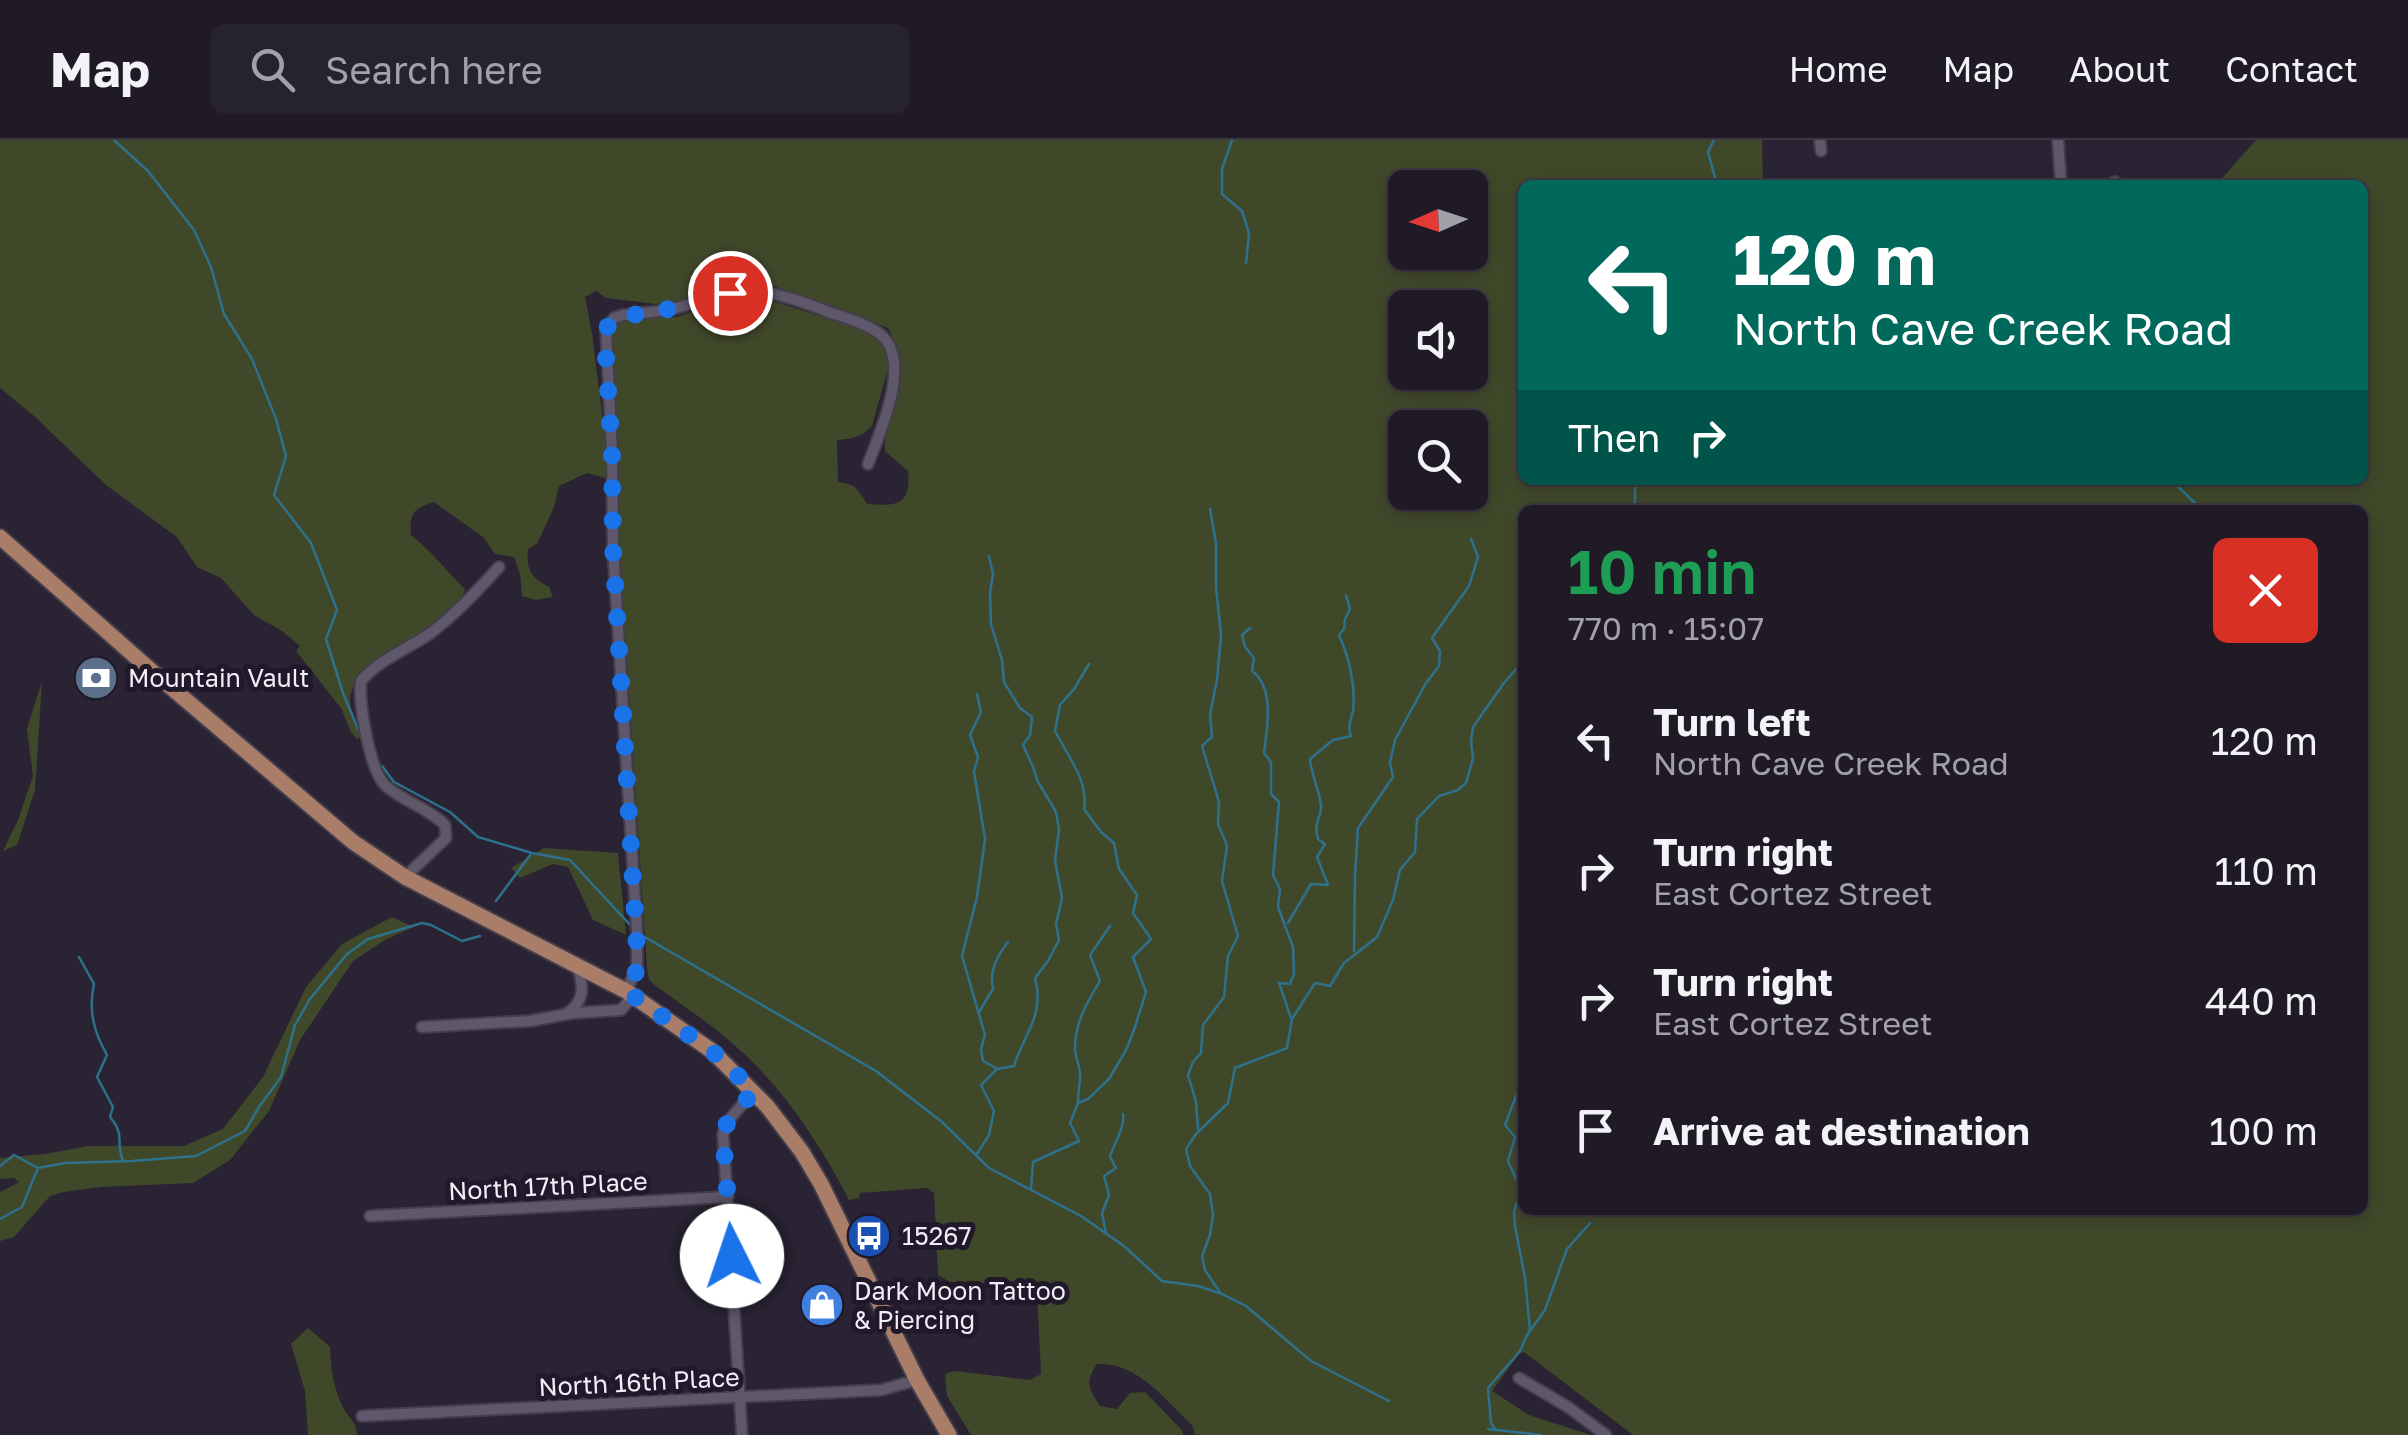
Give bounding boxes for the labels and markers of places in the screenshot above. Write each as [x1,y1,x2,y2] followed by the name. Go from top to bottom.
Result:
[688,251,773,336] pin
[73,655,119,701] bank icon: Mountain Vault
[128,662,309,693] place label: Mountain Vault
[846,1213,892,1259] bus stop icon: 15267
[902,1220,972,1251] place label: 15267
[854,1275,1066,1335] place label: Dark Moon Tattoo & Piercing
[799,1282,845,1328] shop icon: Dark Moon Tattoo & Piercing

